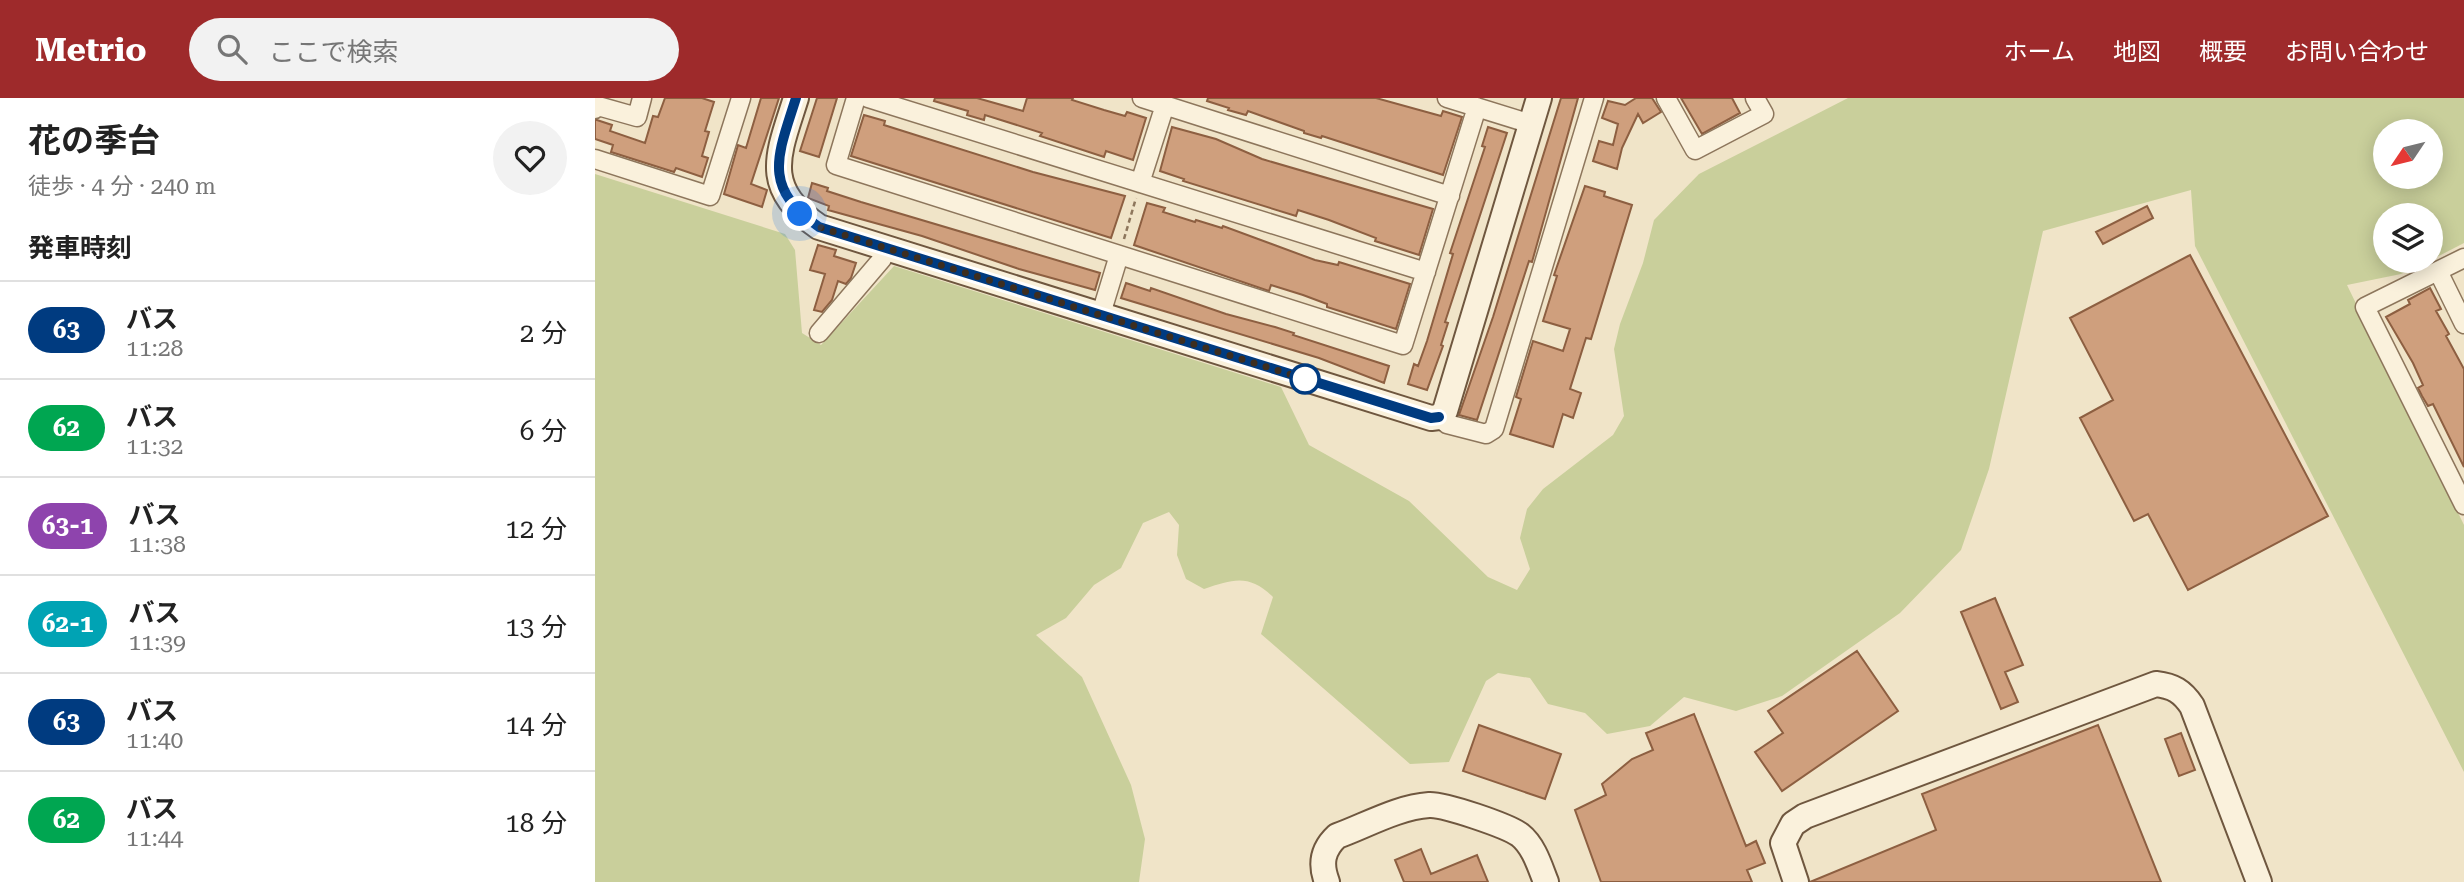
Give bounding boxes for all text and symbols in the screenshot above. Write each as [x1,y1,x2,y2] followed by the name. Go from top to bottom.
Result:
[189,18,679,81] search box
[35,30,147,69] text: Metrio
[213,30,251,68] icon: search
[269,37,399,67] text: ここで検索
[2004,38,2075,66] text: ホーム
[2113,38,2161,66] text: 地図
[2199,38,2247,66] text: 概要
[2285,38,2429,66] text: お問い合わせ
[2373,119,2443,189] north arrow
[2373,119,2443,273] map controls
[28,121,160,160] text: 花の季台
[493,121,567,195] button: heart
[28,173,216,200] text: 徒歩 · 4 分 · 240 m
[782,196,817,231] your location
[2373,203,2443,273] button: layers
[28,233,132,263] text: 発車時刻
[126,304,178,334] text: バス
[53,316,80,344] text: 63
[520,318,567,348] text: 2 分
[126,335,183,362] text: 11:28
[1290,364,1320,394] unlabelled marker
[126,402,178,432] text: バス
[53,414,80,442] text: 62
[520,416,567,446] text: 6 分
[126,433,183,460] text: 11:32
[128,500,180,530] text: バス
[42,512,93,540] text: 63-1
[505,514,567,544] text: 12 分
[128,531,186,558] text: 11:38
[128,598,180,628] text: バス
[42,610,93,638] text: 62-1
[505,612,567,642] text: 13 分
[128,629,186,656] text: 11:39
[126,696,178,726] text: バス
[53,708,80,736] text: 63
[505,710,567,740] text: 14 分
[126,727,183,754] text: 11:40
[126,794,178,824] text: バス
[53,806,80,834] text: 62
[505,808,567,838] text: 18 分
[126,825,183,852] text: 11:44

